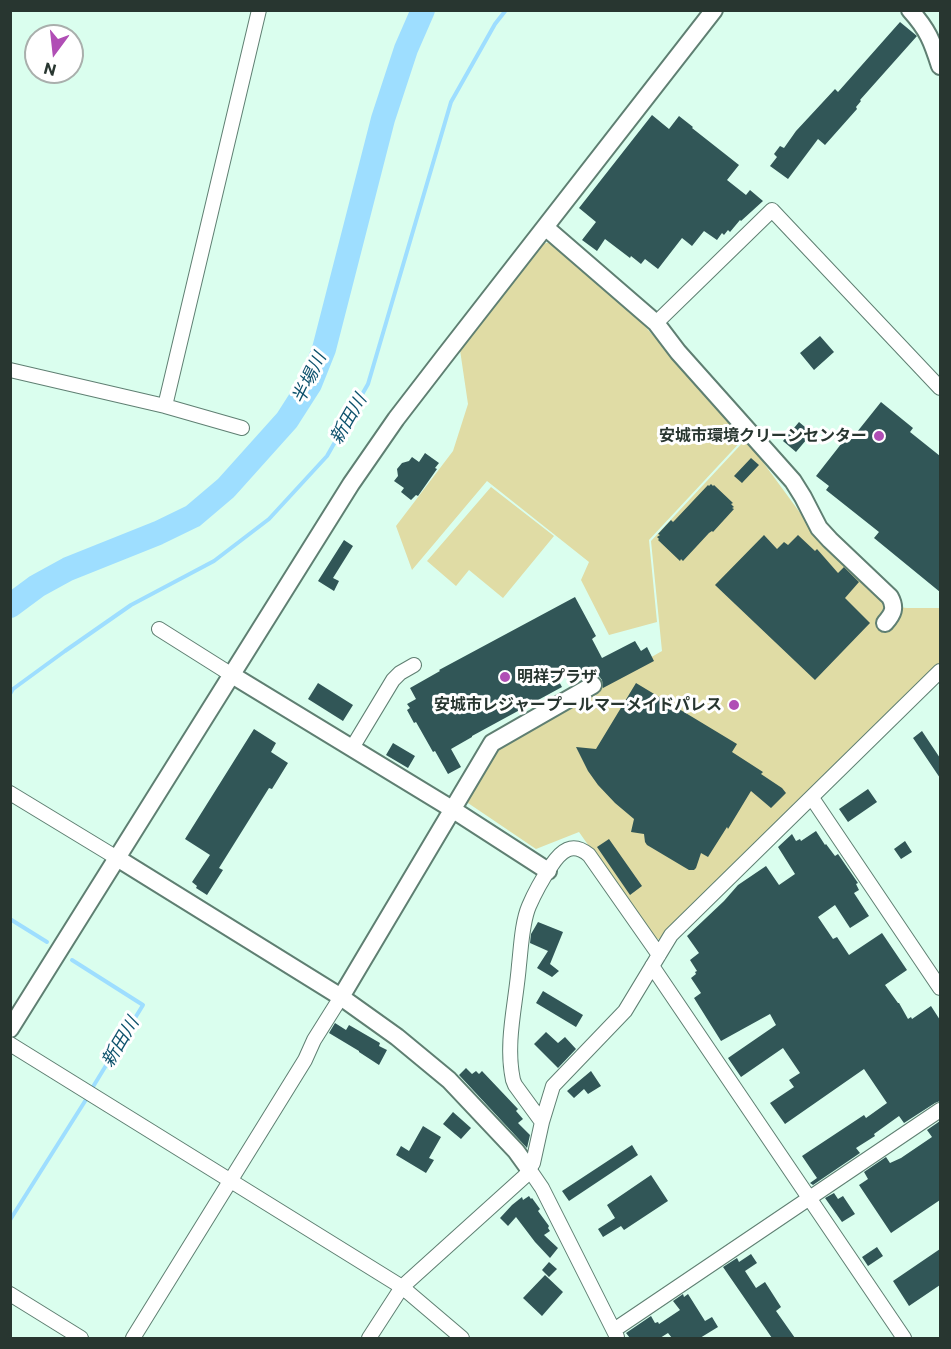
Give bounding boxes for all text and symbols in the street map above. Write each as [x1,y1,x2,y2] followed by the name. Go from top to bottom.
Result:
[24,24,84,84] north arrow
[41,59,58,81] text: N
[287,349,331,407] water label: 半場川
[325,390,371,448] water label: 新田川
[659,426,867,446] place label: 安城市環境クリーンセンター
[872,429,886,443] marker: 安城市環境クリーンセンター
[517,667,597,687] place label: 明祥プラザ
[498,670,512,684] marker: 明祥プラザ
[434,695,722,715] place label: 安城市レジャープールマーメイドパレス
[727,698,741,712] marker: 安城市レジャープールマーメイドパレス
[97,1013,143,1071] water label: 新田川

